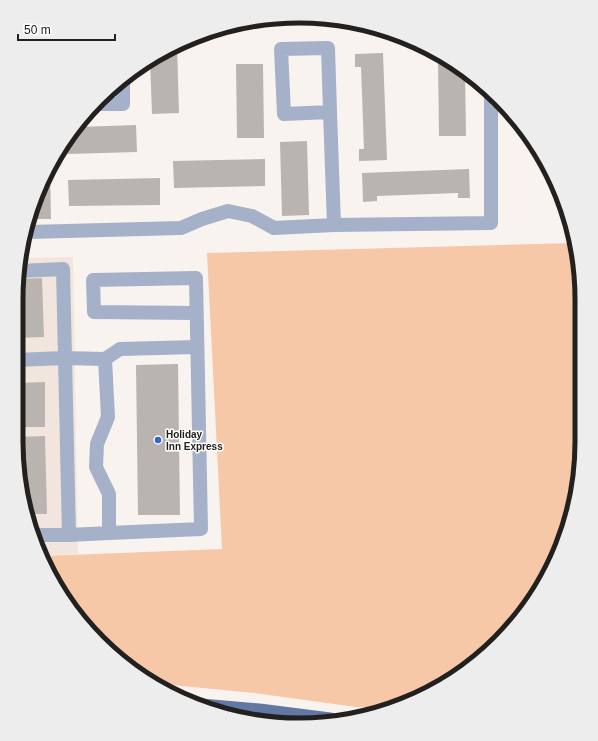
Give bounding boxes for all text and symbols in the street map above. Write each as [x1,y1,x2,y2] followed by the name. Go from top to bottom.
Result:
[18,16,115,42] scale bar
[24,23,51,37] text: 50 m
[166,429,223,452] place label: Holiday Inn Express
[153,435,163,445] marker: Holiday Inn Express

